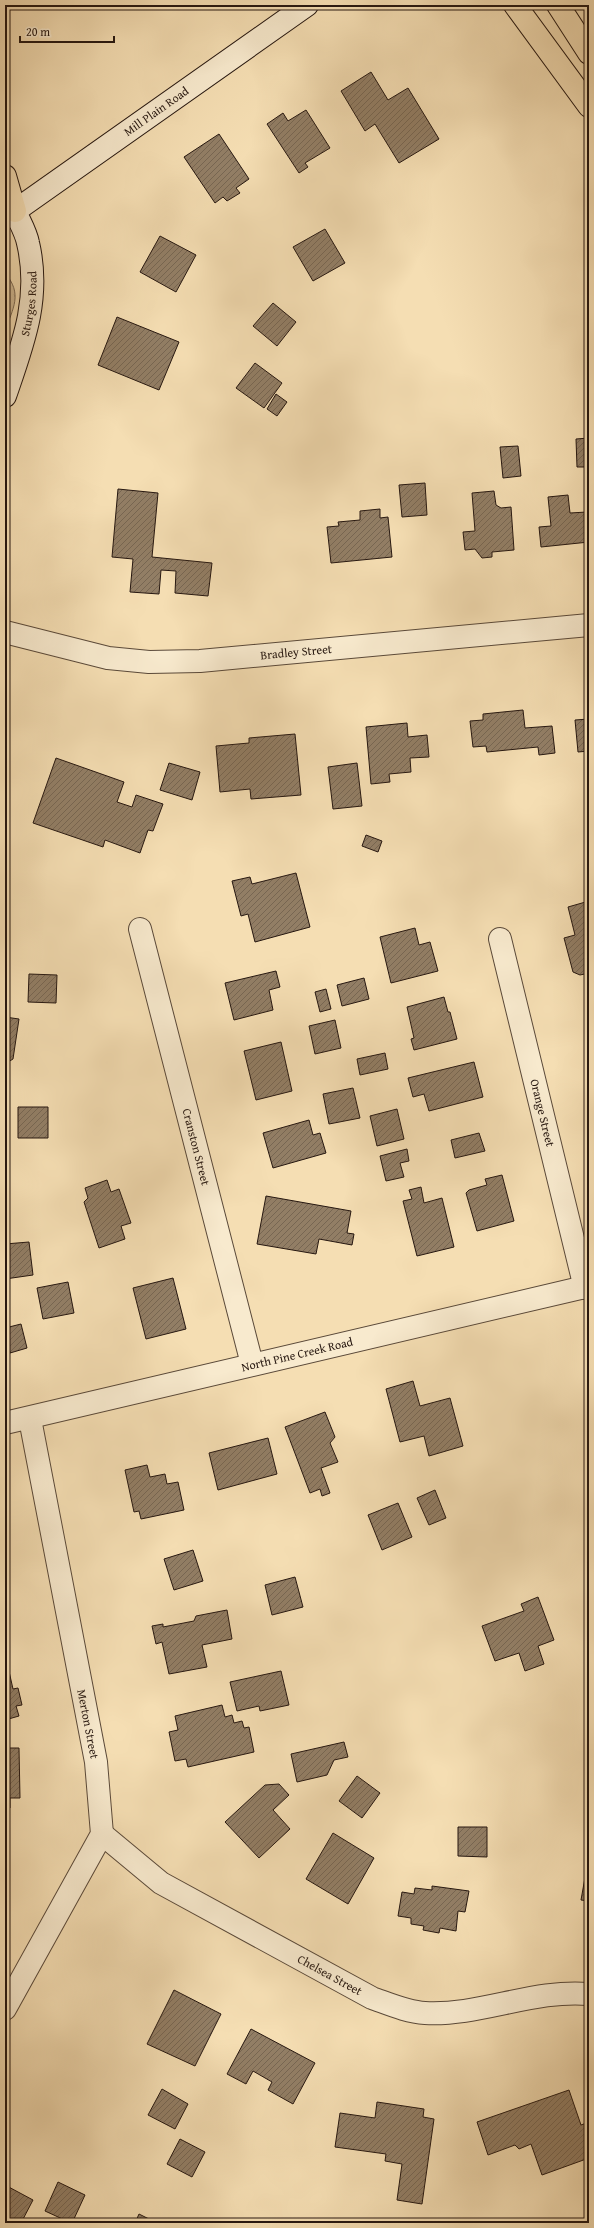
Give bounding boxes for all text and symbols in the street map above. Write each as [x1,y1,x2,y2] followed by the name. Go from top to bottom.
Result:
[20,18,114,44] scale bar
[26,23,50,40] text: 20 m
[120,82,192,140] street label: Mill Plain Road
[16,270,40,338] street label: Sturges Road
[260,640,333,663] street label: Bradley Street
[526,1077,559,1149] street label: Orange Street
[179,1107,215,1188] street label: Cranston Street
[240,1333,355,1375] street label: North Pine Creek Road
[73,1688,104,1761] street label: Merton Street
[295,1950,366,2000] street label: Chelsea Street

